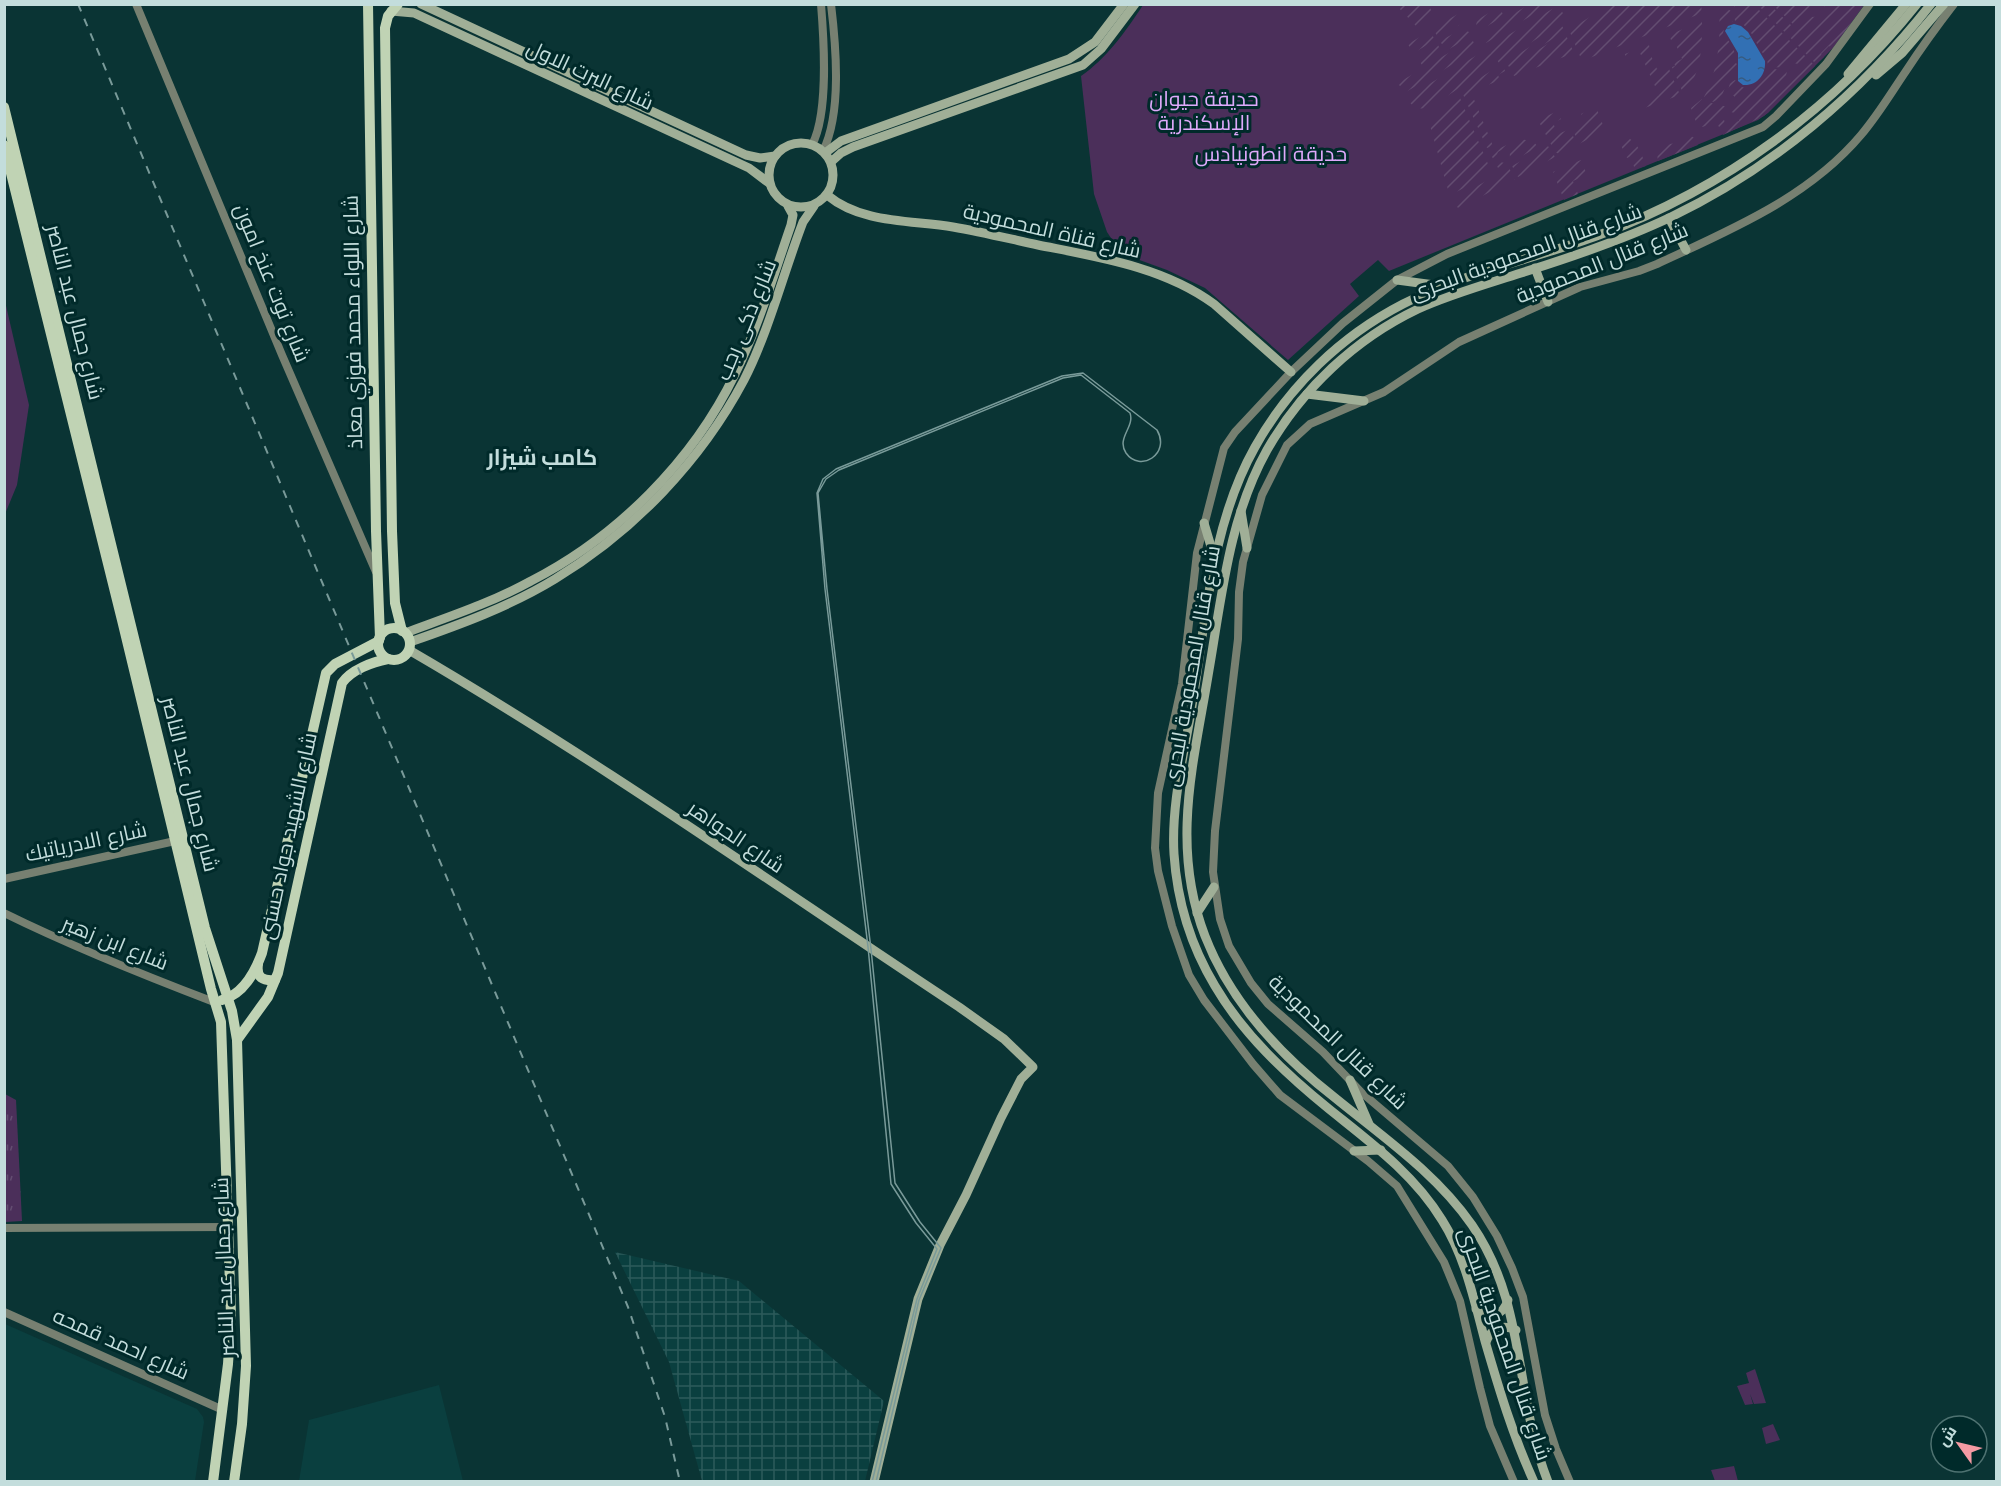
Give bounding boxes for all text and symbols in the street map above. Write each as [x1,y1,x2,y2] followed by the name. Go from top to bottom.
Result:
[522,32,658,117] street label: شارع البرت الاول
[1149,84,1259,137] park label: حديقة حيوان الإسكندرية
[1195,139,1347,168] park label: حديقة انطونيادس
[336,195,371,449] street label: شارع اللواء محمد فوزي معاذ
[960,196,1144,265] street label: شارع قناة المحمودية
[1407,198,1645,306] street label: شارع قنال المحمودية البحرى
[227,199,318,367] street label: شارع توت عنخ امون
[1512,217,1692,309] street label: شارع قنال المحمودية
[39,220,111,403] street label: شارع جمال عبد الناصر
[708,255,783,385] street label: شارع ذكى رجب
[486,442,597,473] district label: كامب شيزار
[1156,543,1227,789] street label: شارع قنال المحمودية البحرى
[154,692,226,875] street label: شارع جمال عبد الناصر
[251,730,324,942] street label: شارع الشهيد جواد حسنى
[681,793,790,880] street label: شارع الجواهر
[22,814,149,869] street label: شارع الادرياتيك
[57,908,173,977] street label: شارع ابن زهير
[1262,967,1414,1116] street label: شارع قنال المحمودية
[206,1177,241,1358] street label: شارع جمال عبد الناصر
[1452,1224,1559,1464] street label: شارع قنال المحمودية البحرى
[48,1301,194,1387] street label: شارع احمد قمحه
[1929,1414,1989,1474] north arrow
[1932,1421,1962,1451] text: ش

